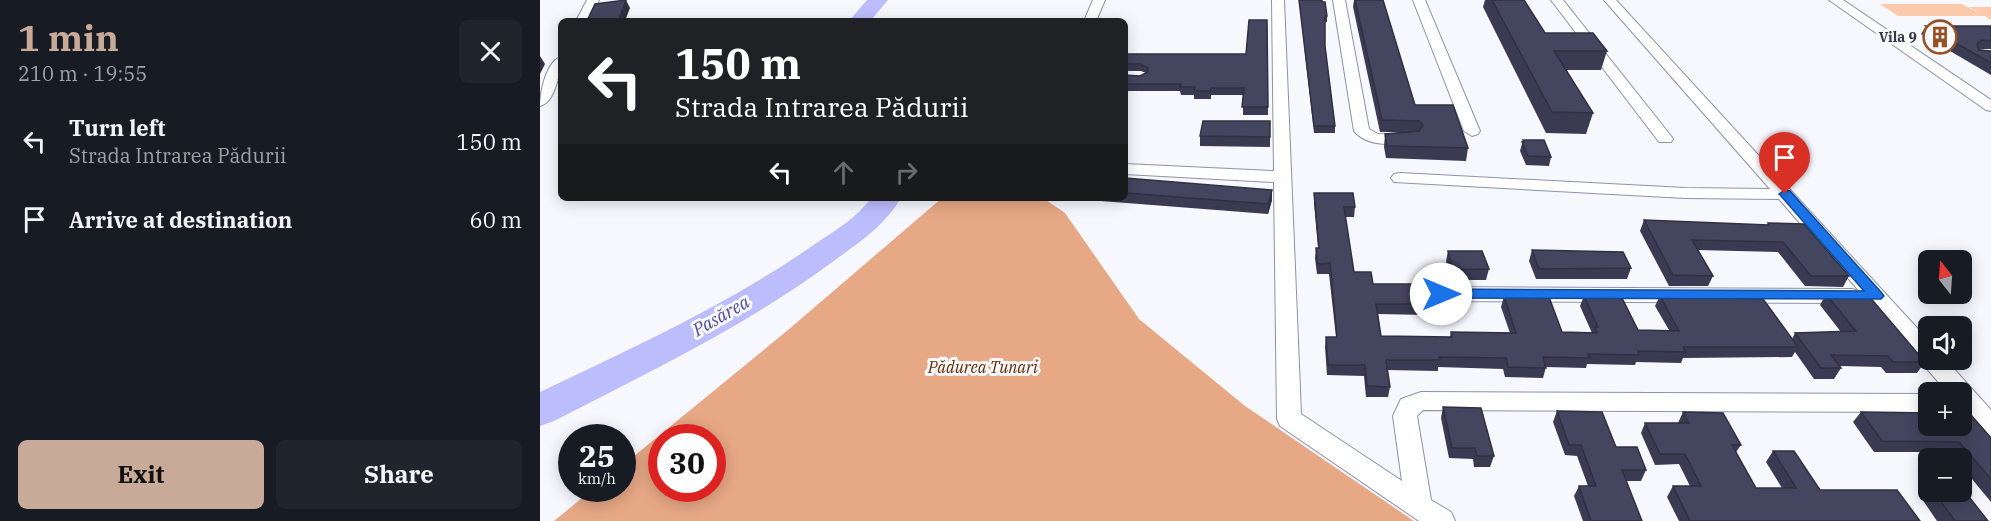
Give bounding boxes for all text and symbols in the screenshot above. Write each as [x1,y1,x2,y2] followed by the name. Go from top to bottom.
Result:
[18,14,119,61] text: 1 min
[1922,19,1958,55] building icon: Vila 9
[459,20,522,83] button: close
[1879,28,1917,46] place label: Vila 9
[675,36,801,91] text: 150 m
[576,42,654,120] icon: left
[18,60,147,87] text: 210 m · 19:55
[675,89,968,124] text: Strada Intrarea Pădurii
[69,113,165,142] text: Turn left
[18,125,51,158] icon: left
[456,127,522,156] text: 150 m
[1759,132,1810,194] pin
[1768,141,1801,174] icon: arrive
[69,142,286,169] text: Strada Intrarea Pădurii
[764,156,797,189] icon: left
[827,156,860,189] icon: ahead
[890,156,923,189] icon: right
[18,203,51,236] icon: arrive
[69,205,292,234] text: Arrive at destination
[470,205,522,234] text: 60 m
[1918,250,1972,304] north arrow
[1918,250,1972,502] map controls
[1409,262,1473,326] position arrow
[687,290,754,342] water label: Pasărea
[1918,316,1972,370] button: sound
[927,357,1038,377] park label: Pădurea Tunari
[1918,382,1972,436] button: +
[648,424,726,502] speed limit sign: 30
[579,436,615,475] text: 25
[18,440,264,509] button: Exit
[276,440,522,509] button: Share
[1918,448,1972,502] button: −
[578,469,616,488] text: km/h

